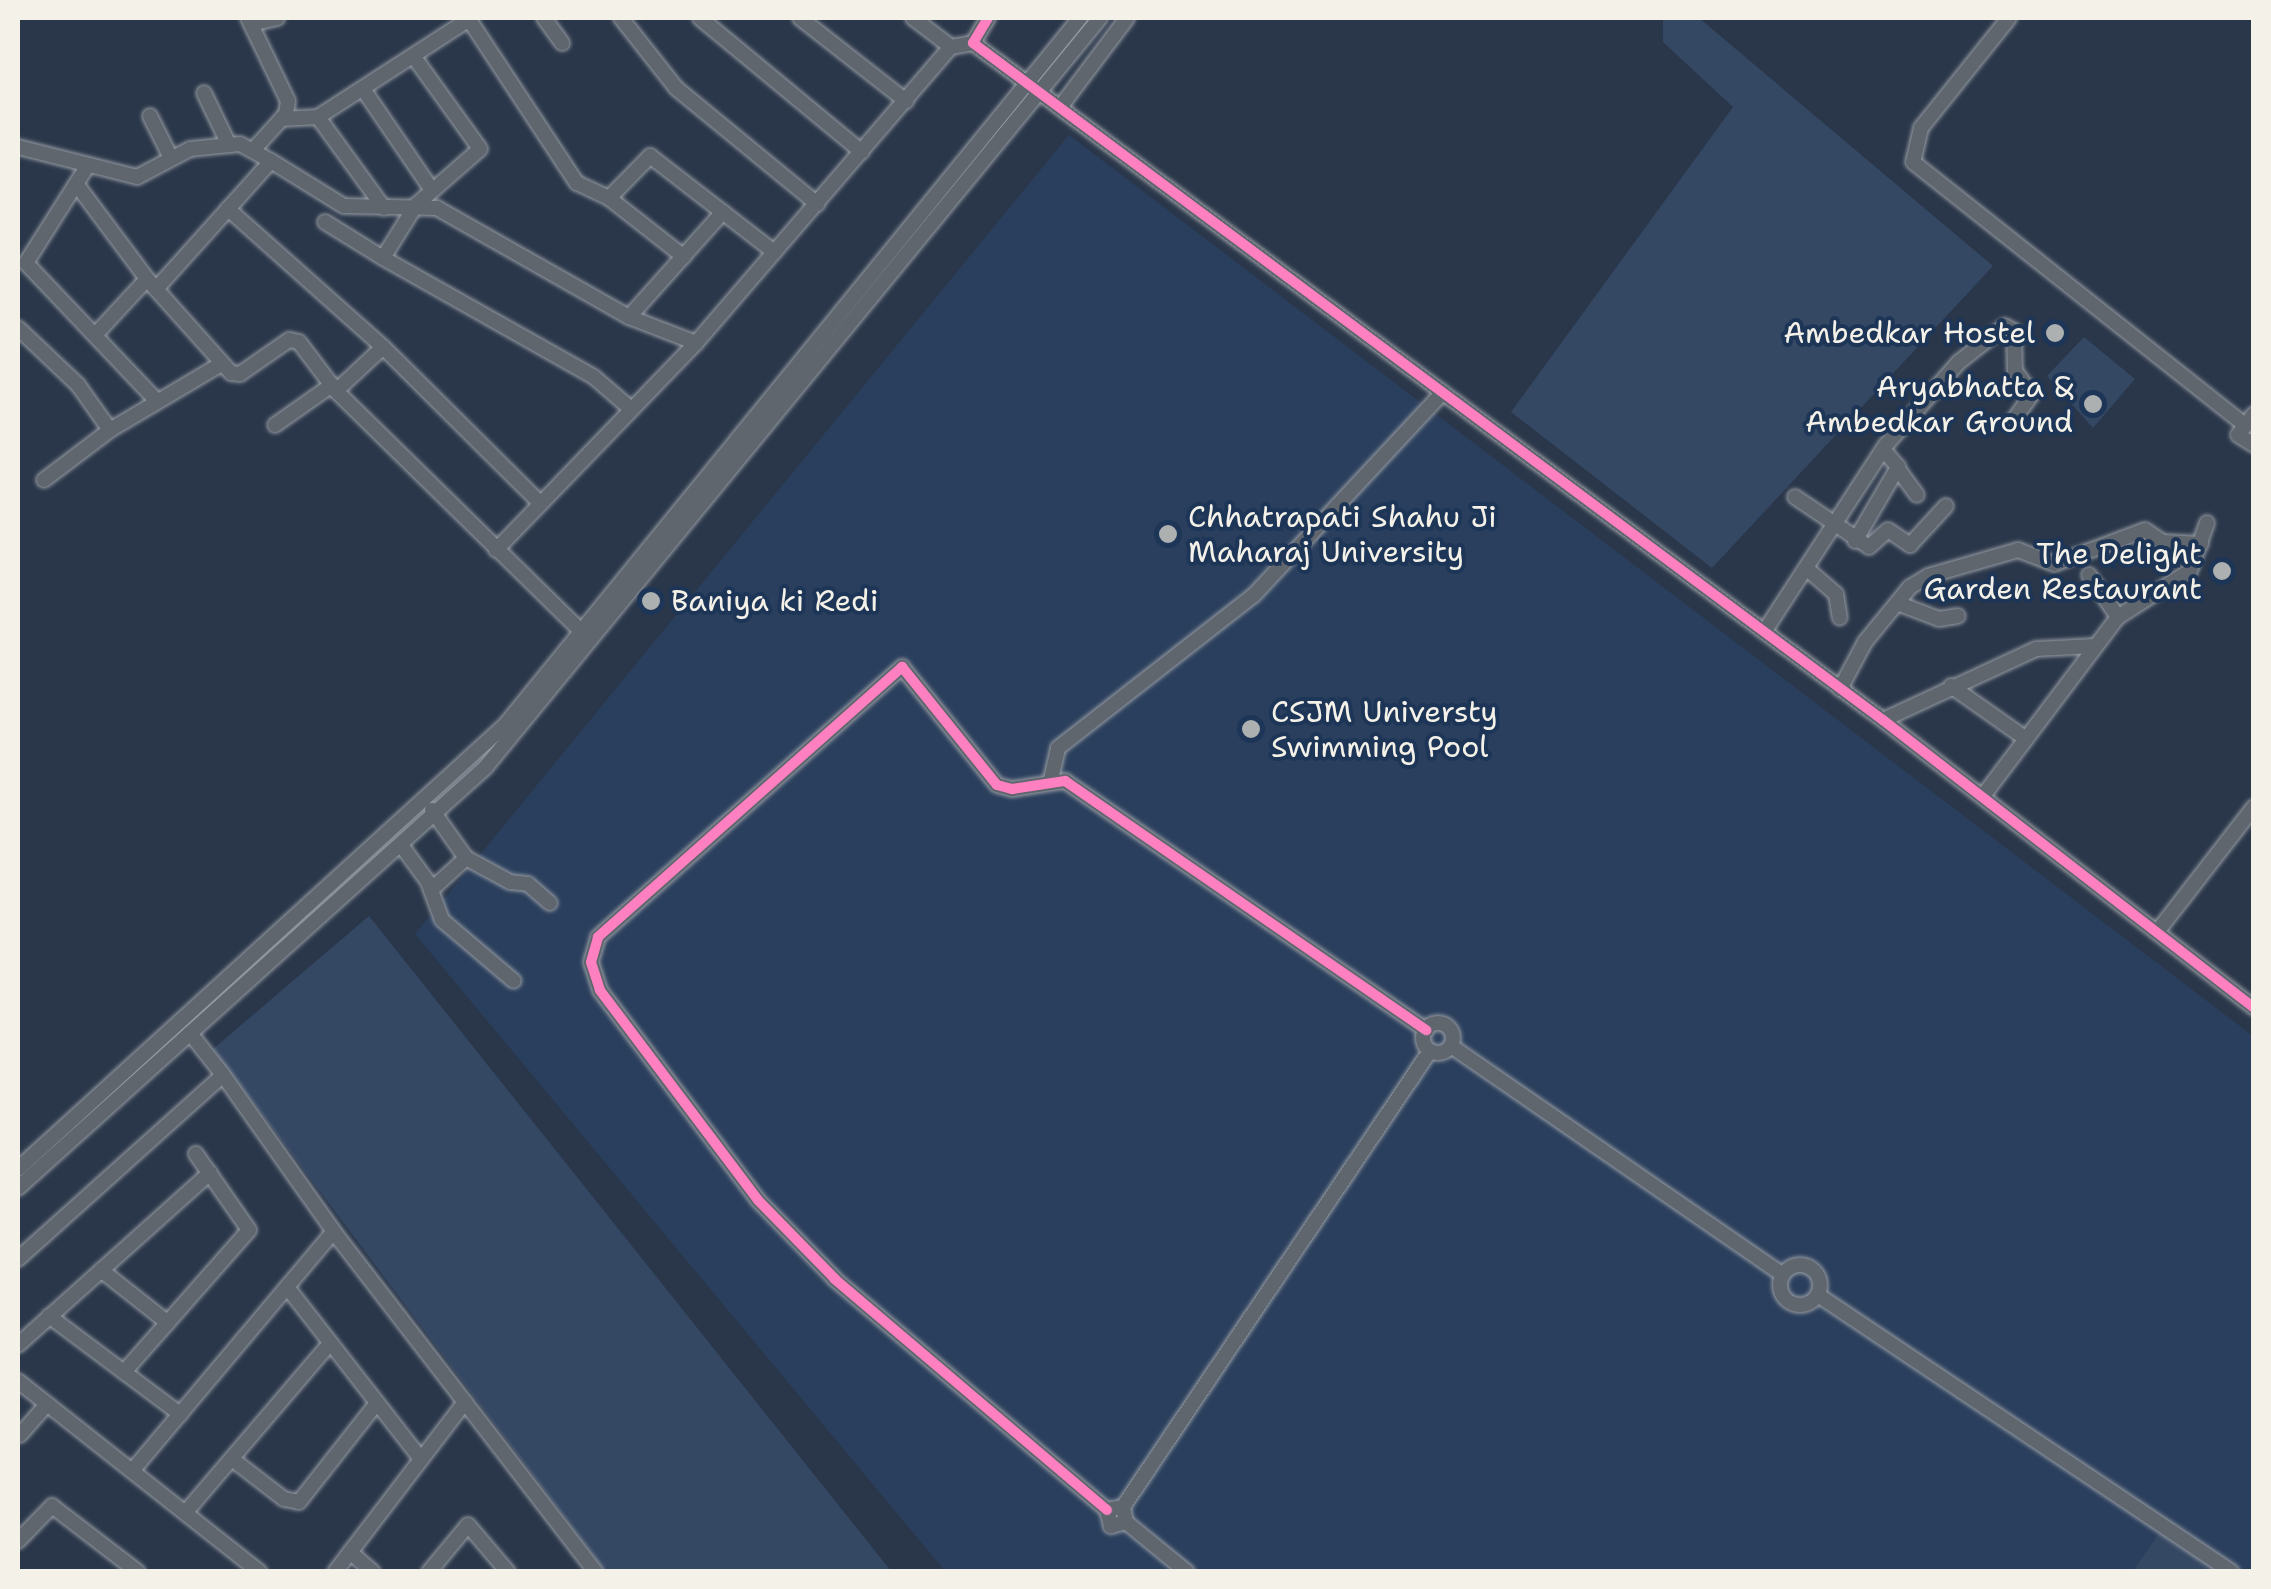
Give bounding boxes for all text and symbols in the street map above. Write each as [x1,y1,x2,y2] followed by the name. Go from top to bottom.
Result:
[1784,315,2035,351] place label: Ambedkar Hostel
[2044,322,2066,344] marker: Ambedkar Hostel
[1805,369,2073,440] place label: Aryabhatta & Ambedkar Ground
[2082,393,2104,415] marker: Aryabhatta & Ambedkar Ground
[1188,499,1497,570] place label: Chhatrapati Shahu Ji Maharaj University
[1157,523,1179,545] marker: Chhatrapati Shahu Ji Maharaj University
[1924,536,2202,606] place label: The Delight Garden Restaurant
[2211,560,2233,582] marker: The Delight Garden Restaurant
[671,583,878,619] place label: Baniya ki Redi
[640,590,662,612] marker: Baniya ki Redi
[1271,694,1498,764] place label: CSJM Universty Swimming Pool
[1240,718,1262,740] marker: CSJM Universty Swimming Pool

